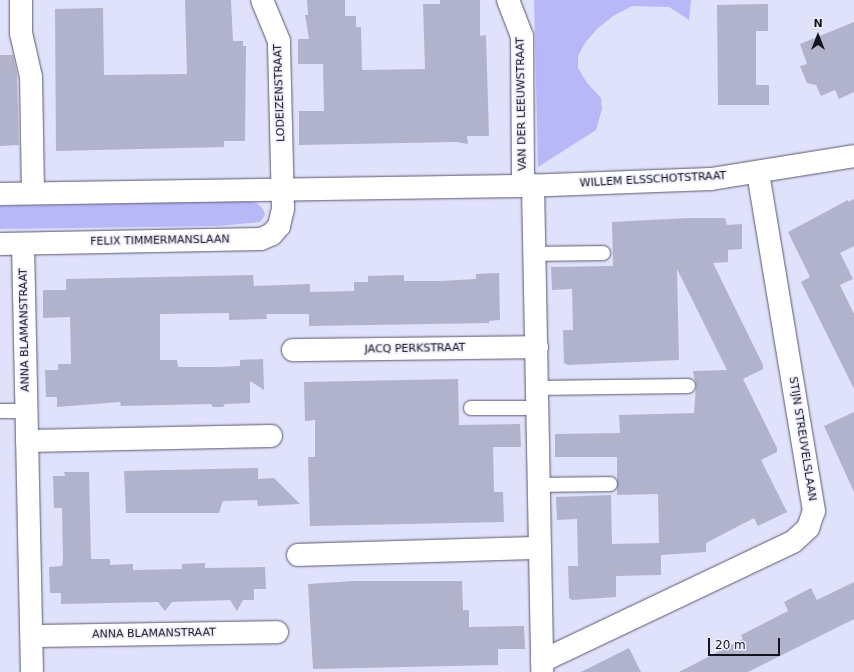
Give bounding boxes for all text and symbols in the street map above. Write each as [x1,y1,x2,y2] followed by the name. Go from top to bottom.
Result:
[798,16,838,56] north arrow
[813,17,823,30] text: N
[514,37,530,171] street label: VAN DER LEEUWSTRAAT
[272,44,288,142] street label: LODEIZENSTRAAT
[579,170,727,190] street label: WILLEM ELSSCHOTSTRAAT
[90,233,230,249] street label: FELIX TIMMERMANSLAAN
[17,268,33,392] street label: ANNA BLAMANSTRAAT
[365,342,465,356] street label: JACQ PERKSTRAAT
[786,376,818,502] street label: STIJN STREUVELSLAAN
[92,626,216,642] street label: ANNA BLAMANSTRAAT
[710,630,782,656] scale bar
[715,638,746,652] text: 20 m

